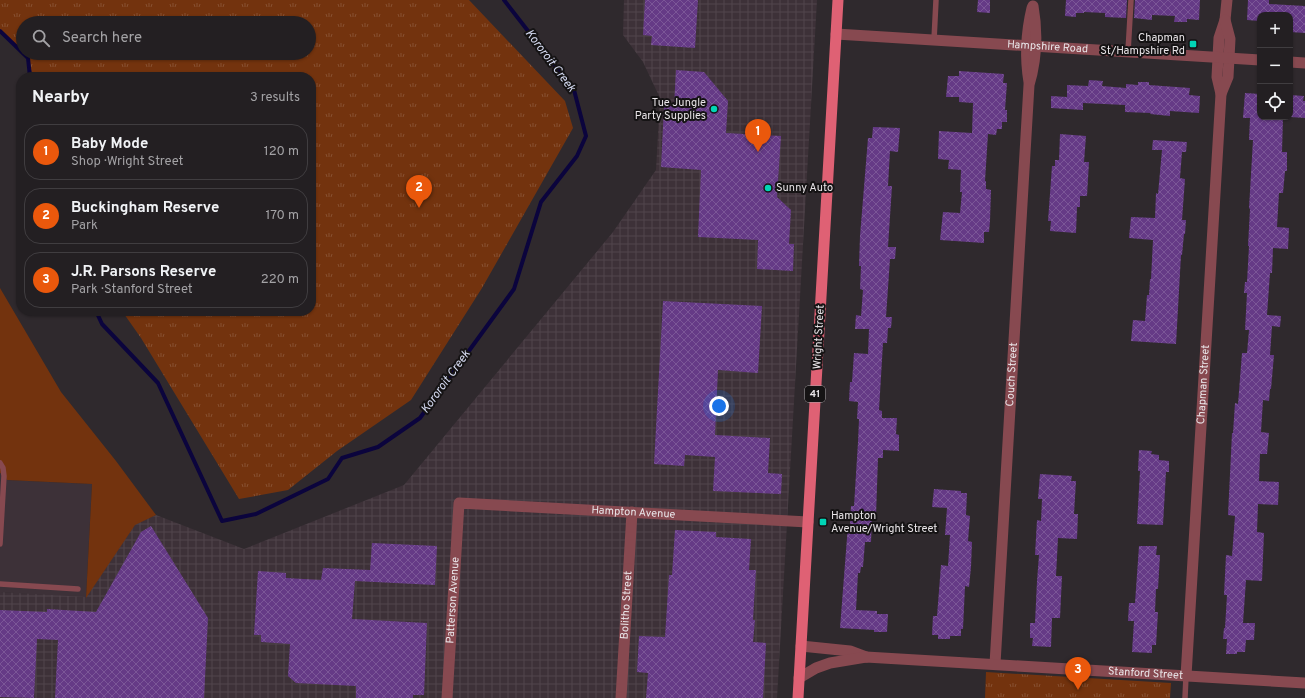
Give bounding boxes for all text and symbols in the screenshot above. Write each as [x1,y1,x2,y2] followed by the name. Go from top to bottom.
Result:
[1257,12,1293,120] map controls
[1257,12,1293,48] button: +
[16,16,316,60] search box
[521,26,579,96] water label: Kororoit Creek
[30,27,52,49] icon: search
[62,29,142,48] text: Search here
[1100,31,1185,58] place label: Chapman St/Hampshire Rd
[1007,38,1088,56] street label: Hampshire Road
[1188,39,1198,49] marker: Chapman St/Hampshire Rd
[1257,48,1293,84] button: −
[1257,84,1293,120] button: locate
[32,87,89,109] text: Nearby
[250,90,300,106] text: 3 results
[635,96,706,123] place label: Tue Jungle Party Supplies
[709,104,719,114] marker: Tue Jungle Party Supplies
[745,119,771,152] pin: 1
[71,135,148,154] text: Baby Mode
[43,144,49,160] text: 1
[264,144,299,160] text: 120 m
[71,154,183,170] text: Shop · Wright Street
[406,175,432,208] pin: 2
[776,181,833,195] place label: Sunny Auto
[763,183,773,193] marker: Sunny Auto
[71,199,219,218] text: Buckingham Reserve
[42,208,50,224] text: 2
[265,208,299,224] text: 170 m
[71,218,98,234] text: Park
[71,263,216,282] text: J.R. Parsons Reserve
[42,272,50,288] text: 3
[261,272,299,288] text: 220 m
[71,282,193,298] text: Park · Stanford Street
[810,304,828,370] street label: Wright Street
[1003,342,1021,407] street label: Couch Street
[1194,344,1213,425] street label: Chapman Street
[418,346,475,417] water label: Kororoit Creek
[805,386,825,402] road number: 41
[709,396,729,416] your location
[591,503,676,522] street label: Hampton Avenue
[831,509,937,536] place label: Hampton Avenue/Wright Street
[818,517,828,527] marker: Hampton Avenue/Wright Street
[443,556,463,644] street label: Patterson Avenue
[617,571,636,640] street label: Bolitho Street
[1065,657,1091,690] pin: 3
[1107,664,1183,683] street label: Stanford Street

